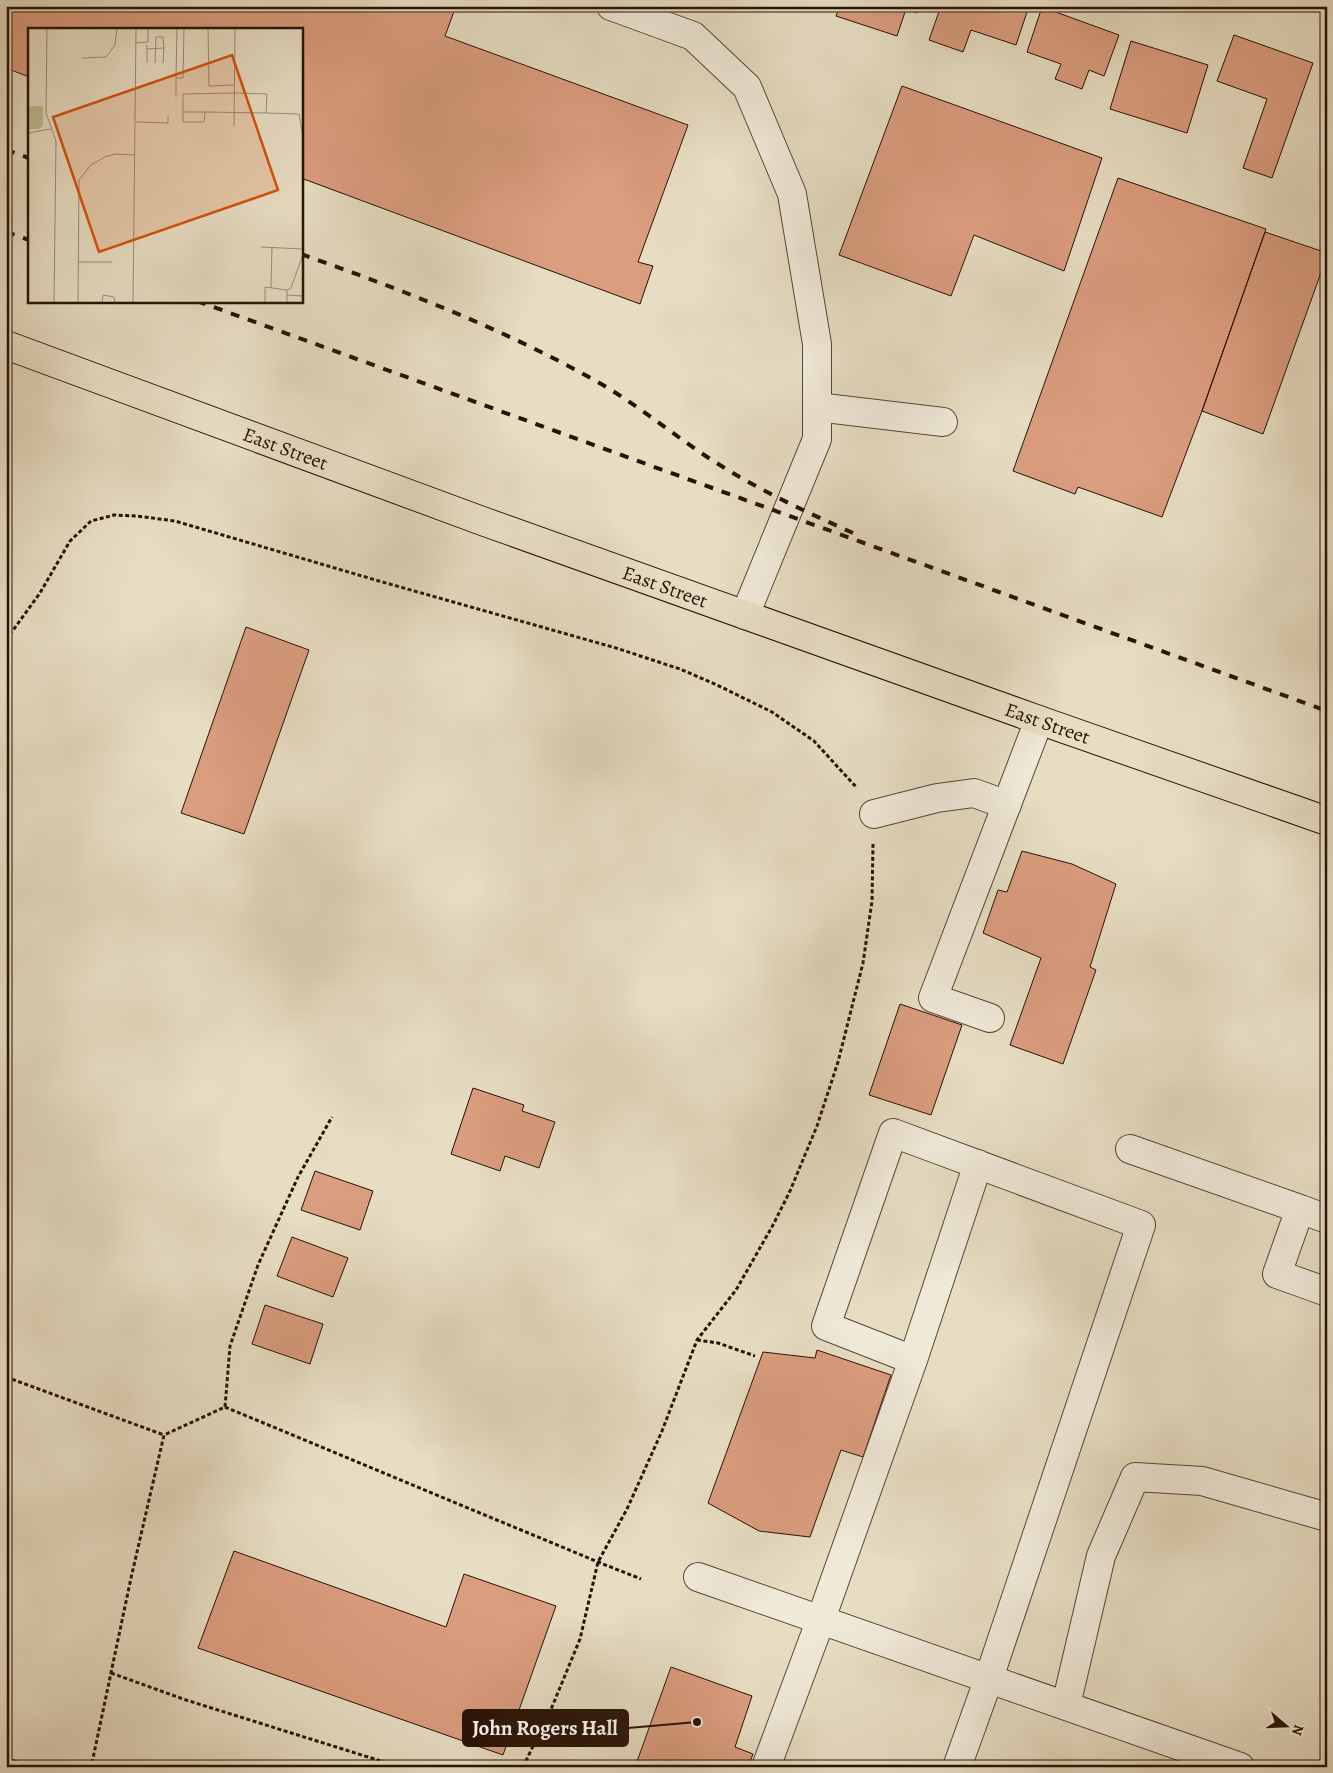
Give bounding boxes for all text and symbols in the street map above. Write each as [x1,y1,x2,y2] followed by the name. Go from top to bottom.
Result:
[28,28,302,302] inset map
[239,420,332,476] street label: East Street
[619,559,712,614] street label: East Street
[1001,695,1094,751] street label: East Street
[1260,1700,1310,1750] north arrow
[463,1710,628,1746] callout: John Rogers Hall
[472,1714,618,1742] text: John Rogers Hall
[1287,1722,1308,1738] text: N

